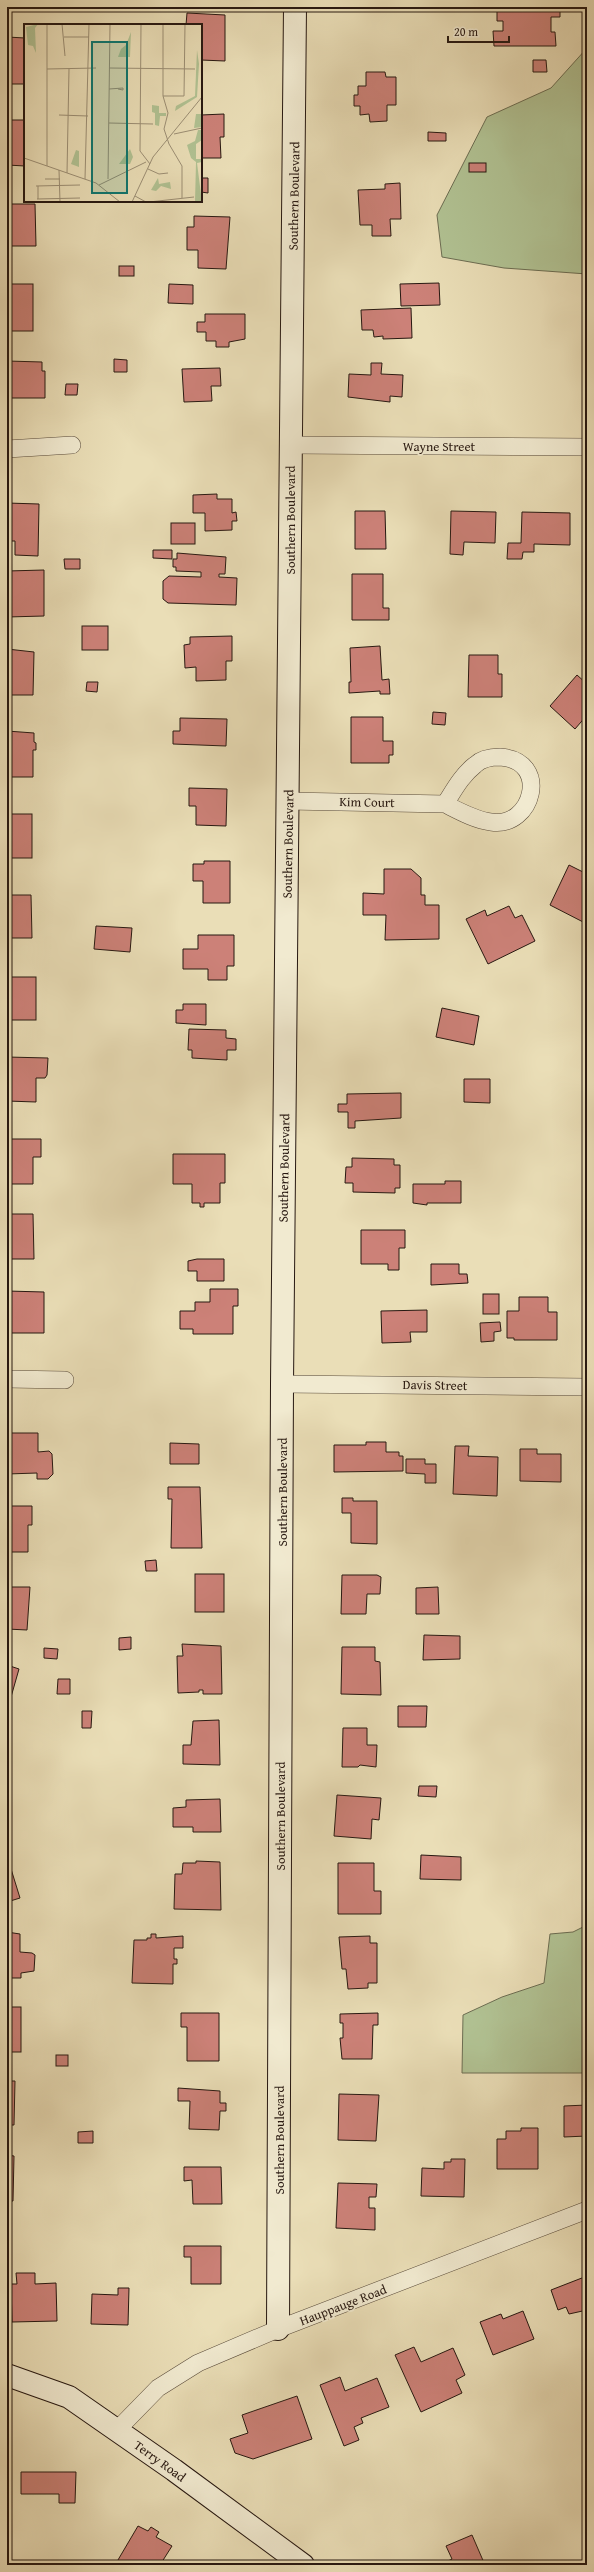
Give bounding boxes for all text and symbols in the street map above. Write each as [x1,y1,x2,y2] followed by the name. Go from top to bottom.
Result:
[448,18,509,44] scale bar
[454,23,478,40] text: 20 m
[24,24,202,202] inset map
[284,141,304,251] street label: Southern Boulevard
[403,437,476,456] street label: Wayne Street
[281,466,300,574] street label: Southern Boulevard
[278,789,298,899] street label: Southern Boulevard
[339,792,395,812] street label: Kim Court
[274,1113,294,1223] street label: Southern Boulevard
[402,1375,468,1395] street label: Davis Street
[273,1438,292,1546] street label: Southern Boulevard
[271,1762,290,1870] street label: Southern Boulevard
[270,2086,289,2194] street label: Southern Boulevard
[297,2280,389,2330] street label: Hauppauge Road
[130,2436,190,2486] street label: Terry Road

